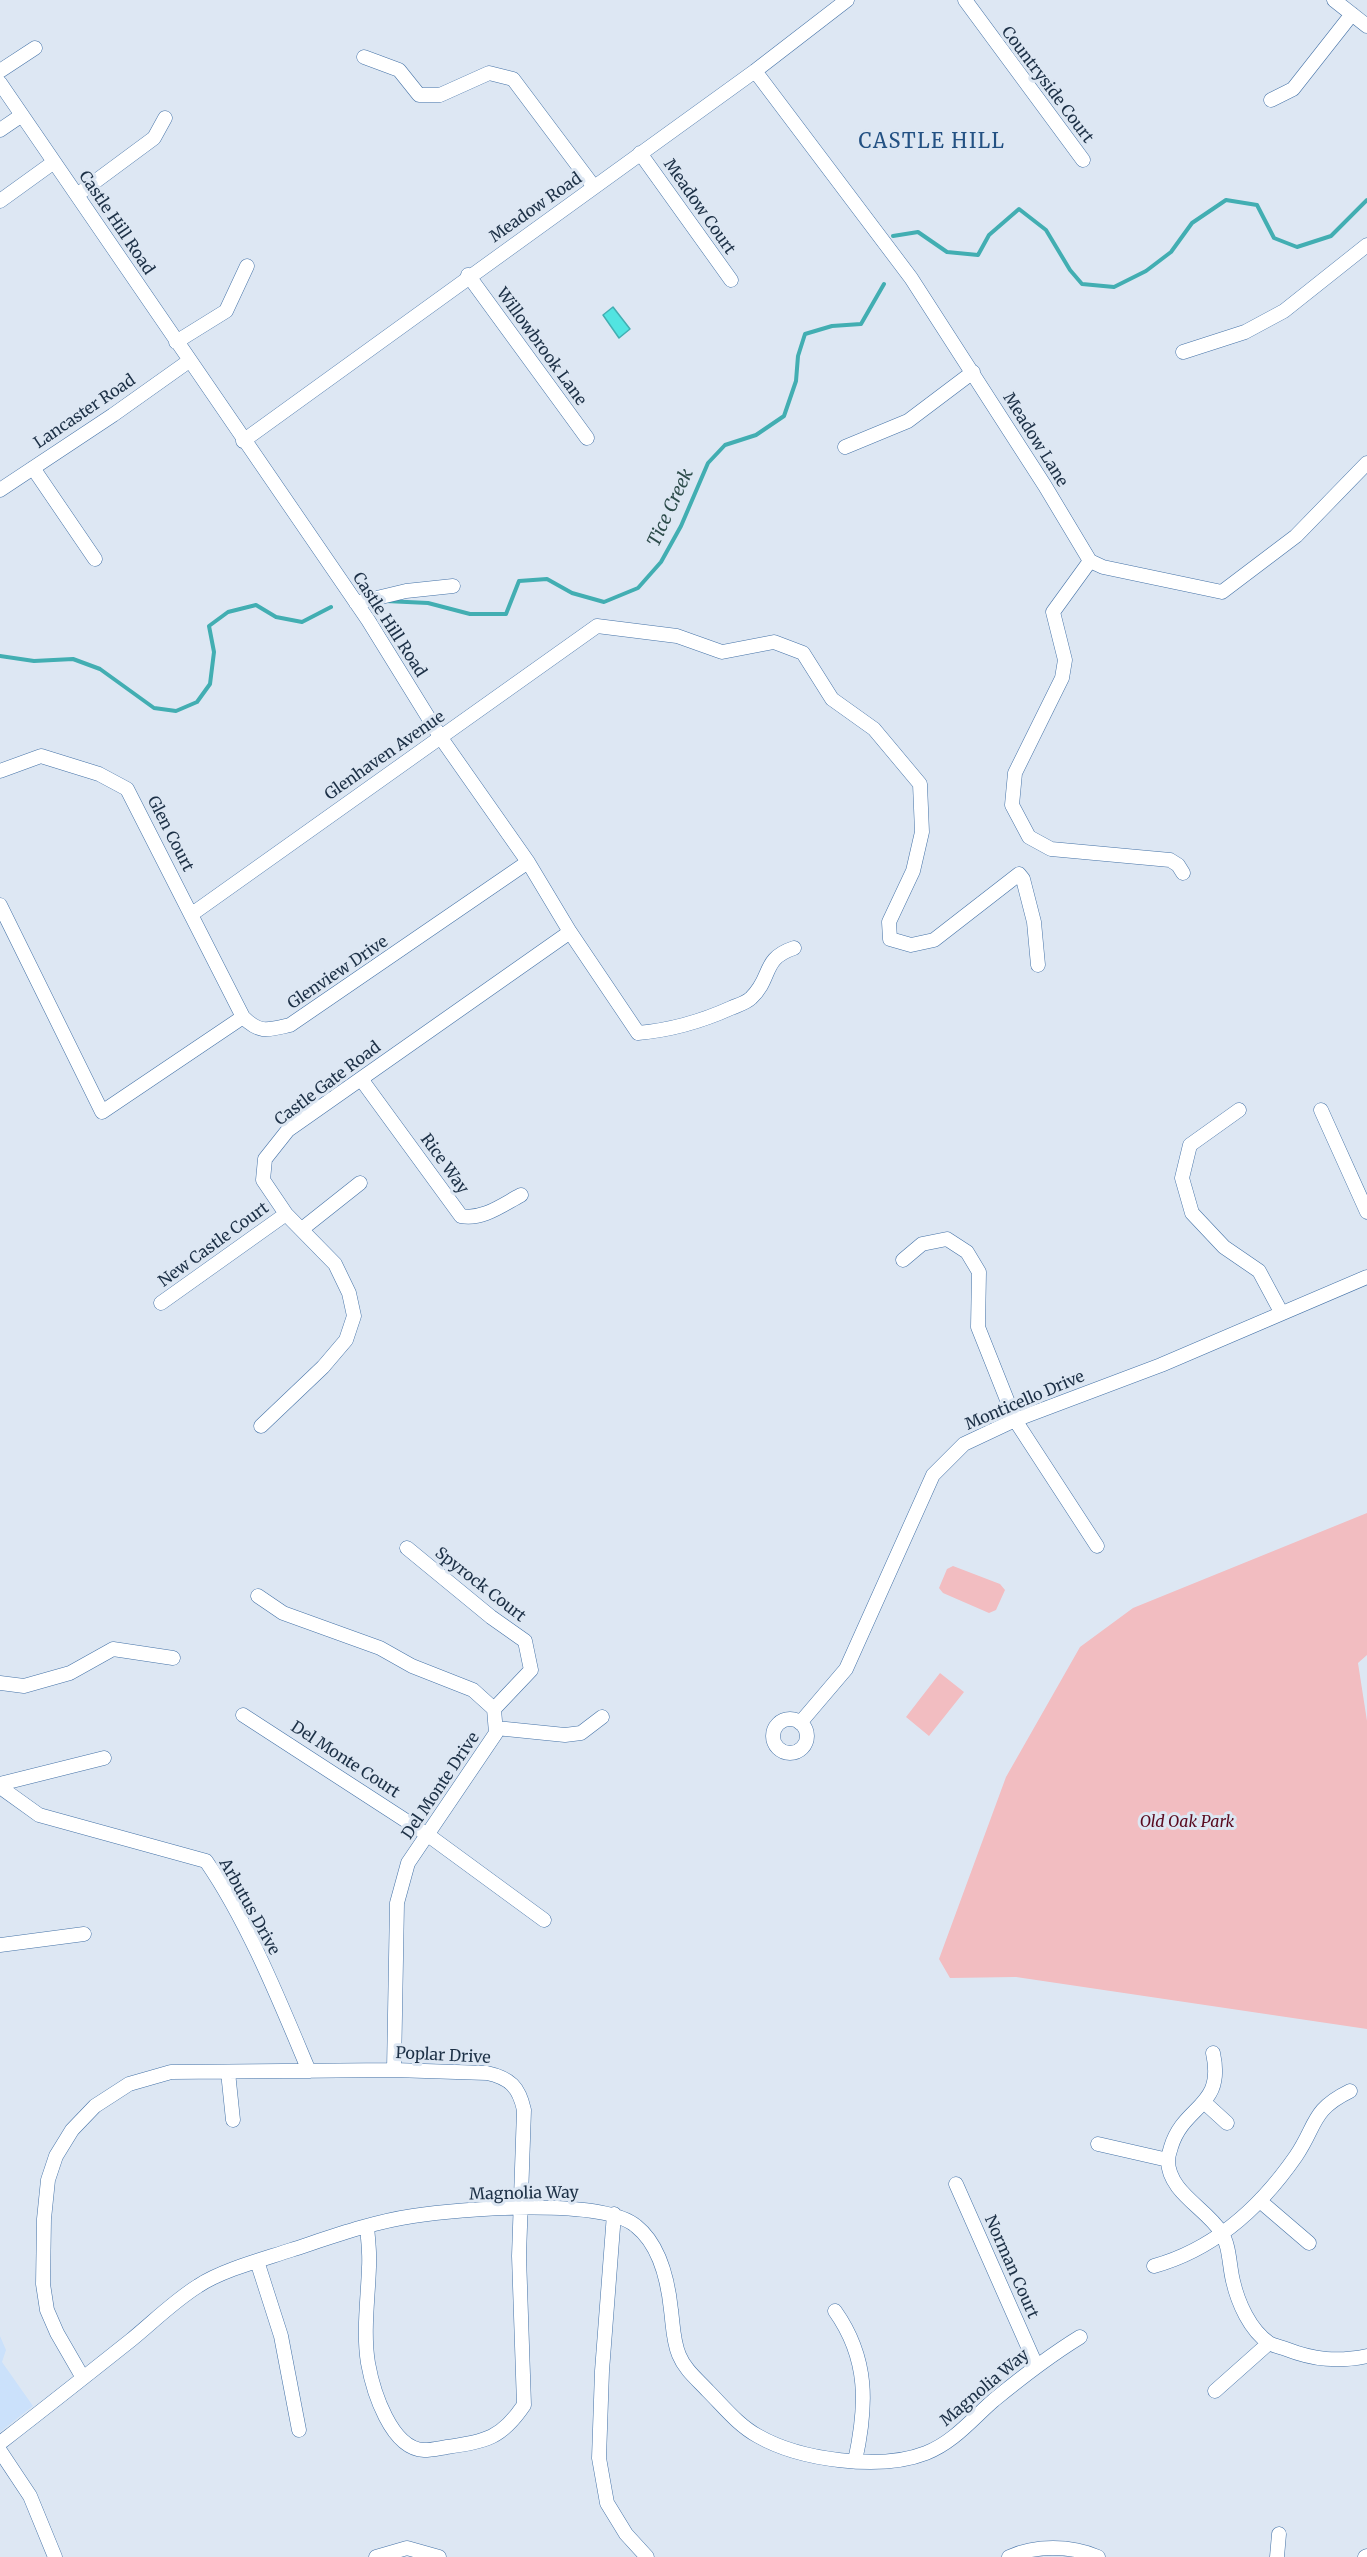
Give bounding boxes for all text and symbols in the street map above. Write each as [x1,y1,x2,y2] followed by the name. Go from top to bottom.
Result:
[997,23,1097,147] street label: Countryside Court
[858,130,1006,154] district label: CASTLE HILL
[659,156,739,258] street label: Meadow Court
[74,168,158,278] street label: Castle Hill Road
[486,169,586,247] street label: Meadow Road
[492,284,590,410] street label: Willowbrook Lane
[31,371,139,453] street label: Lancaster Road
[999,390,1071,490] street label: Meadow Lane
[644,466,698,550] water label: Tice Creek
[348,569,430,681] street label: Castle Hill Road
[321,707,449,805] street label: Glenhaven Avenue
[143,793,197,875] street label: Glen Court
[284,932,392,1014] street label: Glenview Drive
[271,1038,385,1130] street label: Castle Gate Road
[416,1130,472,1198] street label: Rice Way
[155,1199,273,1291] street label: New Castle Court
[963,1367,1087,1435] street label: Monticello Drive
[431,1544,529,1626] street label: Spyrock Court
[287,1718,403,1802] street label: Del Monte Court
[398,1729,484,1843] street label: Del Monte Drive
[1140,1812,1234,1832] park label: Old Oak Park
[215,1855,283,1959] street label: Arbutus Drive
[395,2044,491,2068] street label: Poplar Drive
[469,2183,579,2205] street label: Magnolia Way
[980,2213,1042,2321] street label: Norman Court
[937,2345,1033,2431] street label: Magnolia Way

